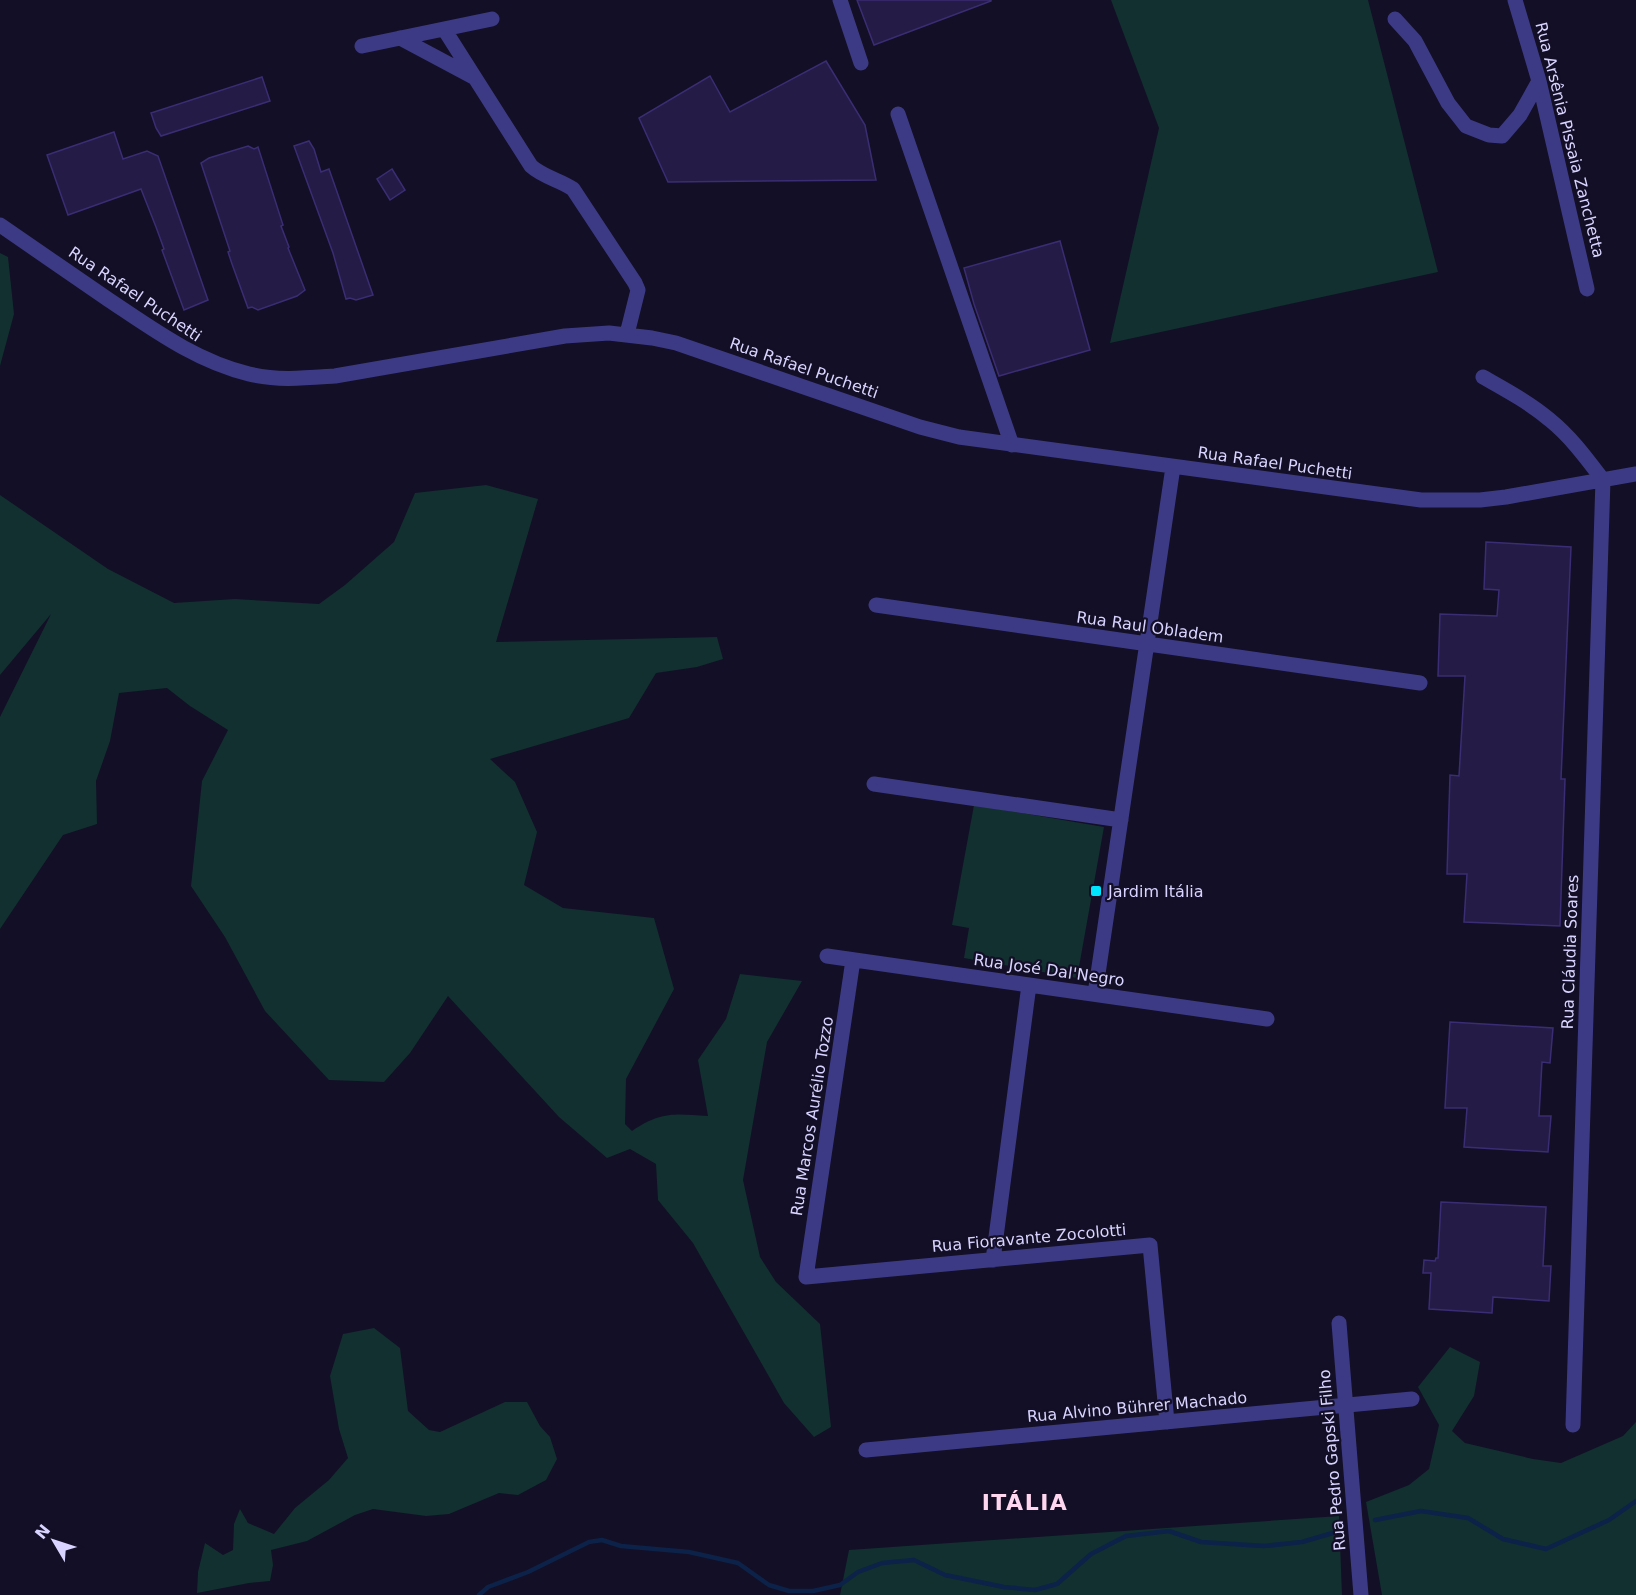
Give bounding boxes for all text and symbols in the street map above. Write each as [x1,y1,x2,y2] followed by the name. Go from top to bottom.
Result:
[1531,20,1609,260] street label: Rua Arsênia Pissaia Zanchetta
[65,242,205,346] street label: Rua Rafael Puchetti
[727,334,881,402] street label: Rua Rafael Puchetti
[1196,443,1354,483] street label: Rua Rafael Puchetti
[1075,607,1225,647] street label: Rua Raul Obladem
[1558,874,1582,1030] street label: Rua Cláudia Soares
[1107,882,1204,901] place label: Jardim Itália
[1089,884,1103,898] marker: Jardim Itália
[972,950,1126,990] street label: Rua José Dal'Negro
[787,1015,837,1217] street label: Rua Marcos Aurélio Tozzo
[931,1220,1127,1256] street label: Rua Fioravante Zocolotti
[1315,1369,1349,1551] street label: Rua Pedro Gapski Filho
[1026,1388,1248,1426] street label: Rua Alvino Bührer Machado
[982,1490,1068,1515] district label: ITÁLIA
[24,1511,84,1571] north arrow
[31,1521,54,1543] text: N

